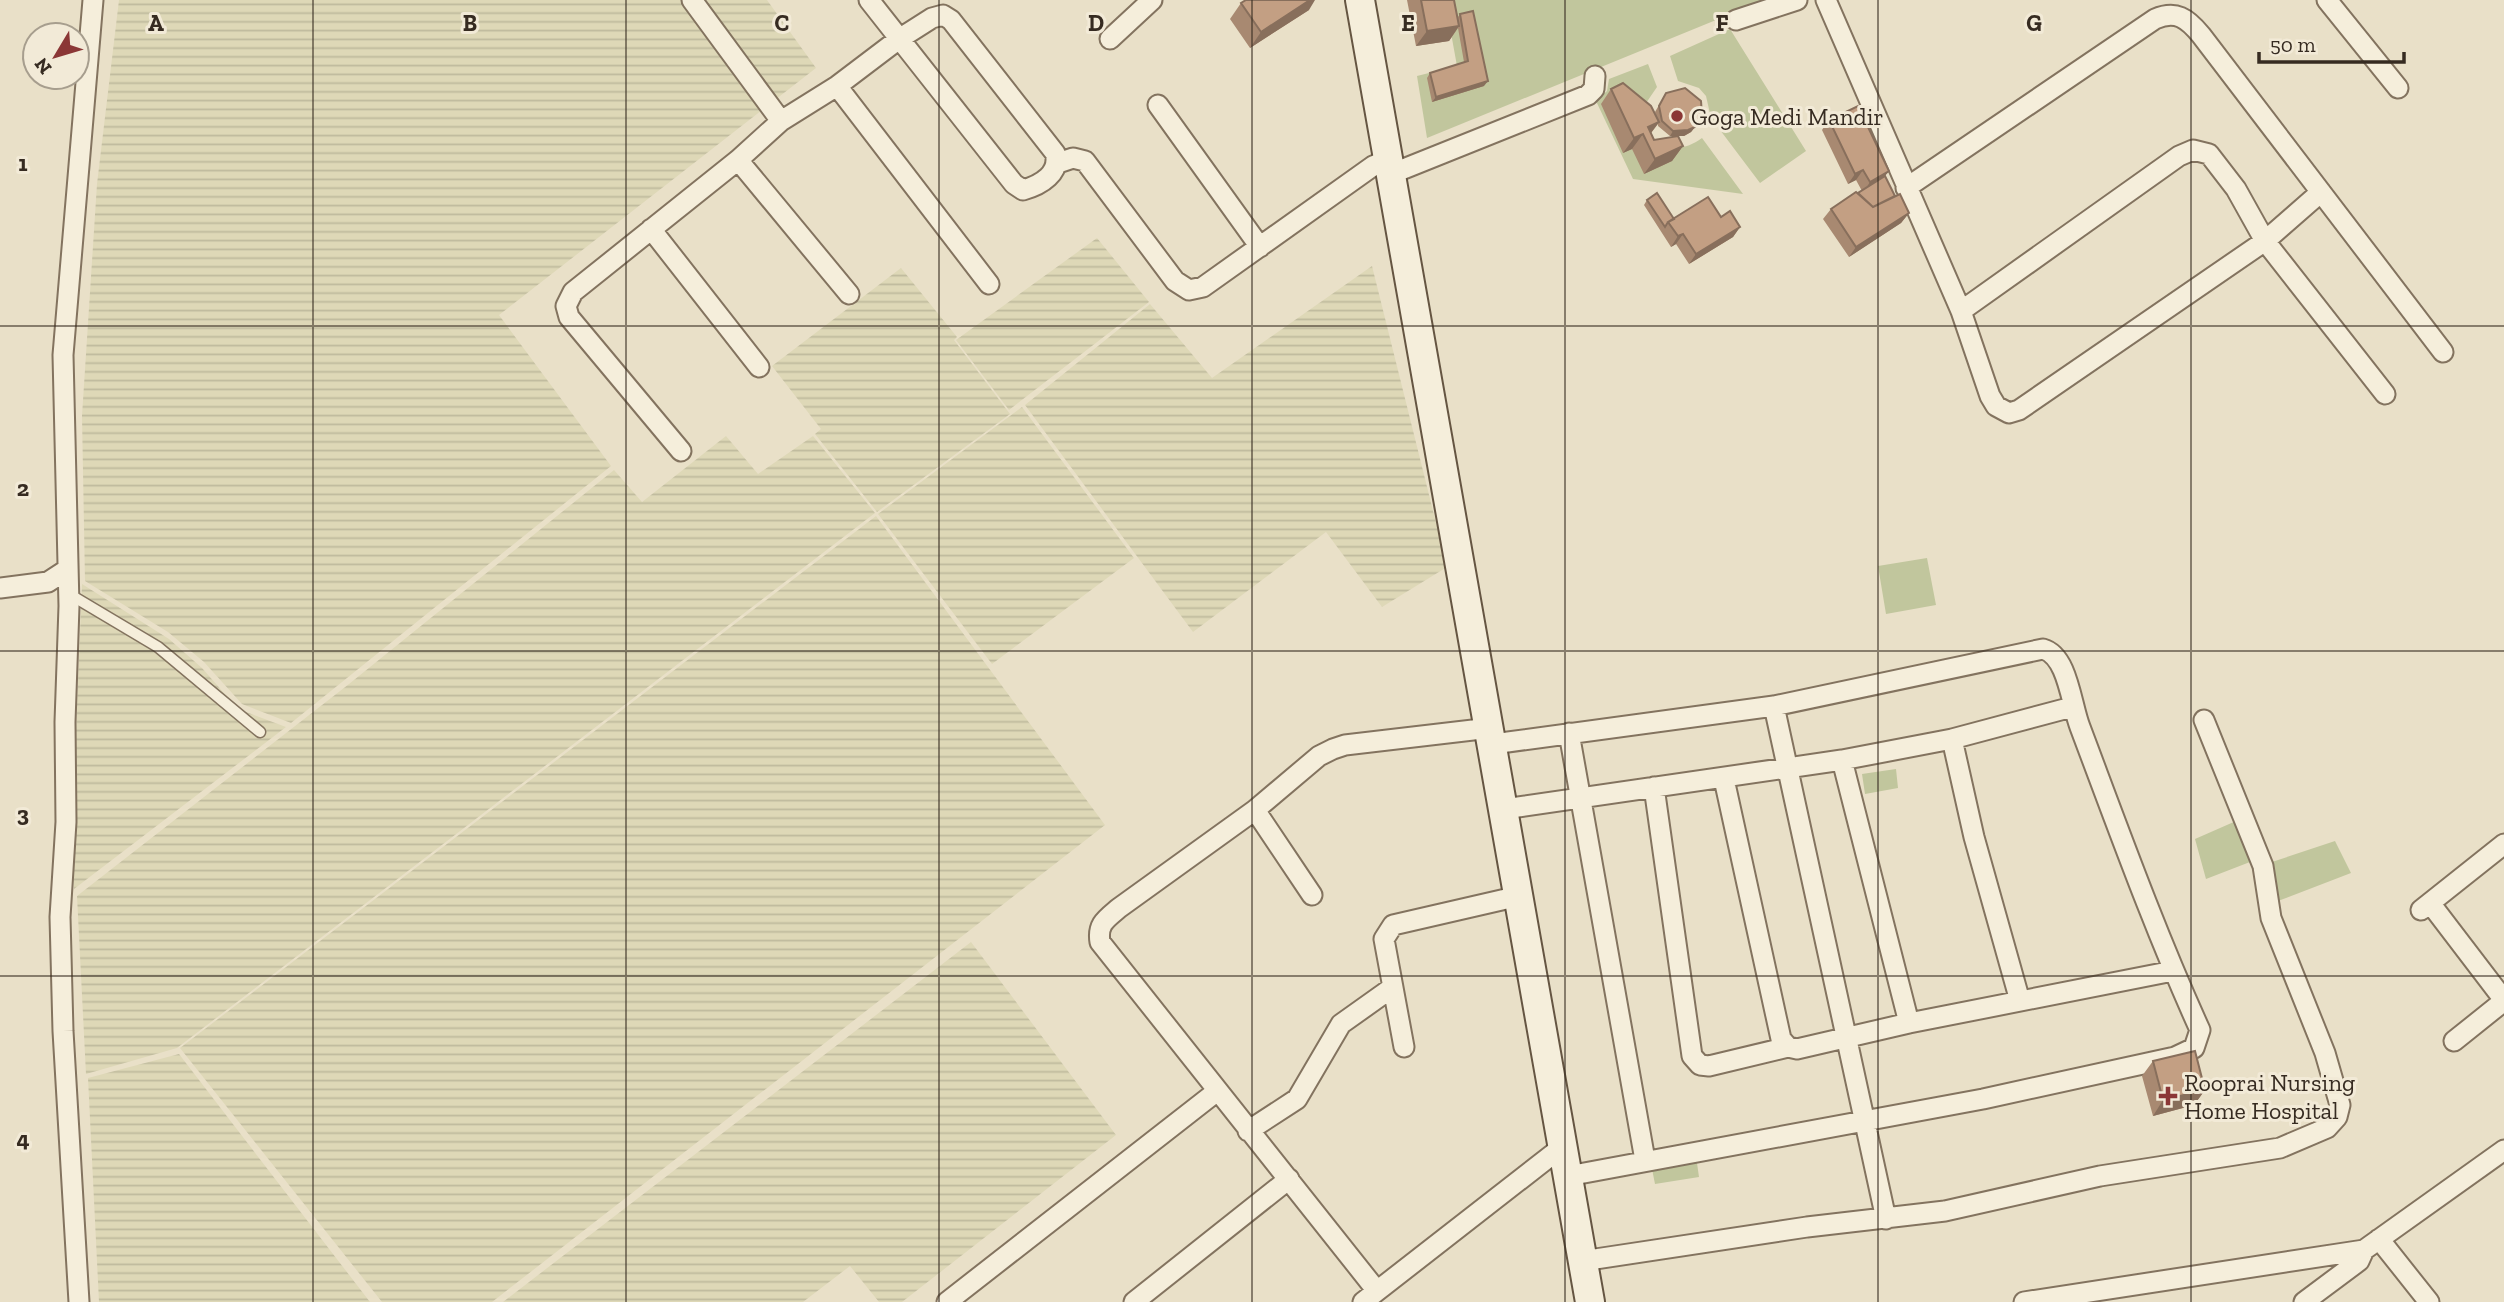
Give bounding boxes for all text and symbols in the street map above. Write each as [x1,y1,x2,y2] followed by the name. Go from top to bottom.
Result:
[148,9,164,37] text: A
[463,9,477,37] text: B
[775,9,789,37] text: C
[1088,9,1104,37] text: D
[1401,9,1415,37] text: E
[1715,9,1729,37] text: F
[2026,9,2042,37] text: G
[21,21,91,91] north arrow
[2259,21,2404,65] scale bar
[2270,32,2316,57] text: 50 m
[29,53,57,79] text: N
[1691,102,1884,131] place label: Goga Medi Mandir
[1669,108,1685,124] marker: Goga Medi Mandir
[18,149,28,177] text: 1
[17,474,29,502] text: 2
[17,800,29,828] text: 3
[2184,1068,2355,1125] place label: Rooprai Nursing Home Hospital
[2158,1086,2178,1106] marker: Rooprai Nursing Home Hospital
[16,1125,30,1153] text: 4

